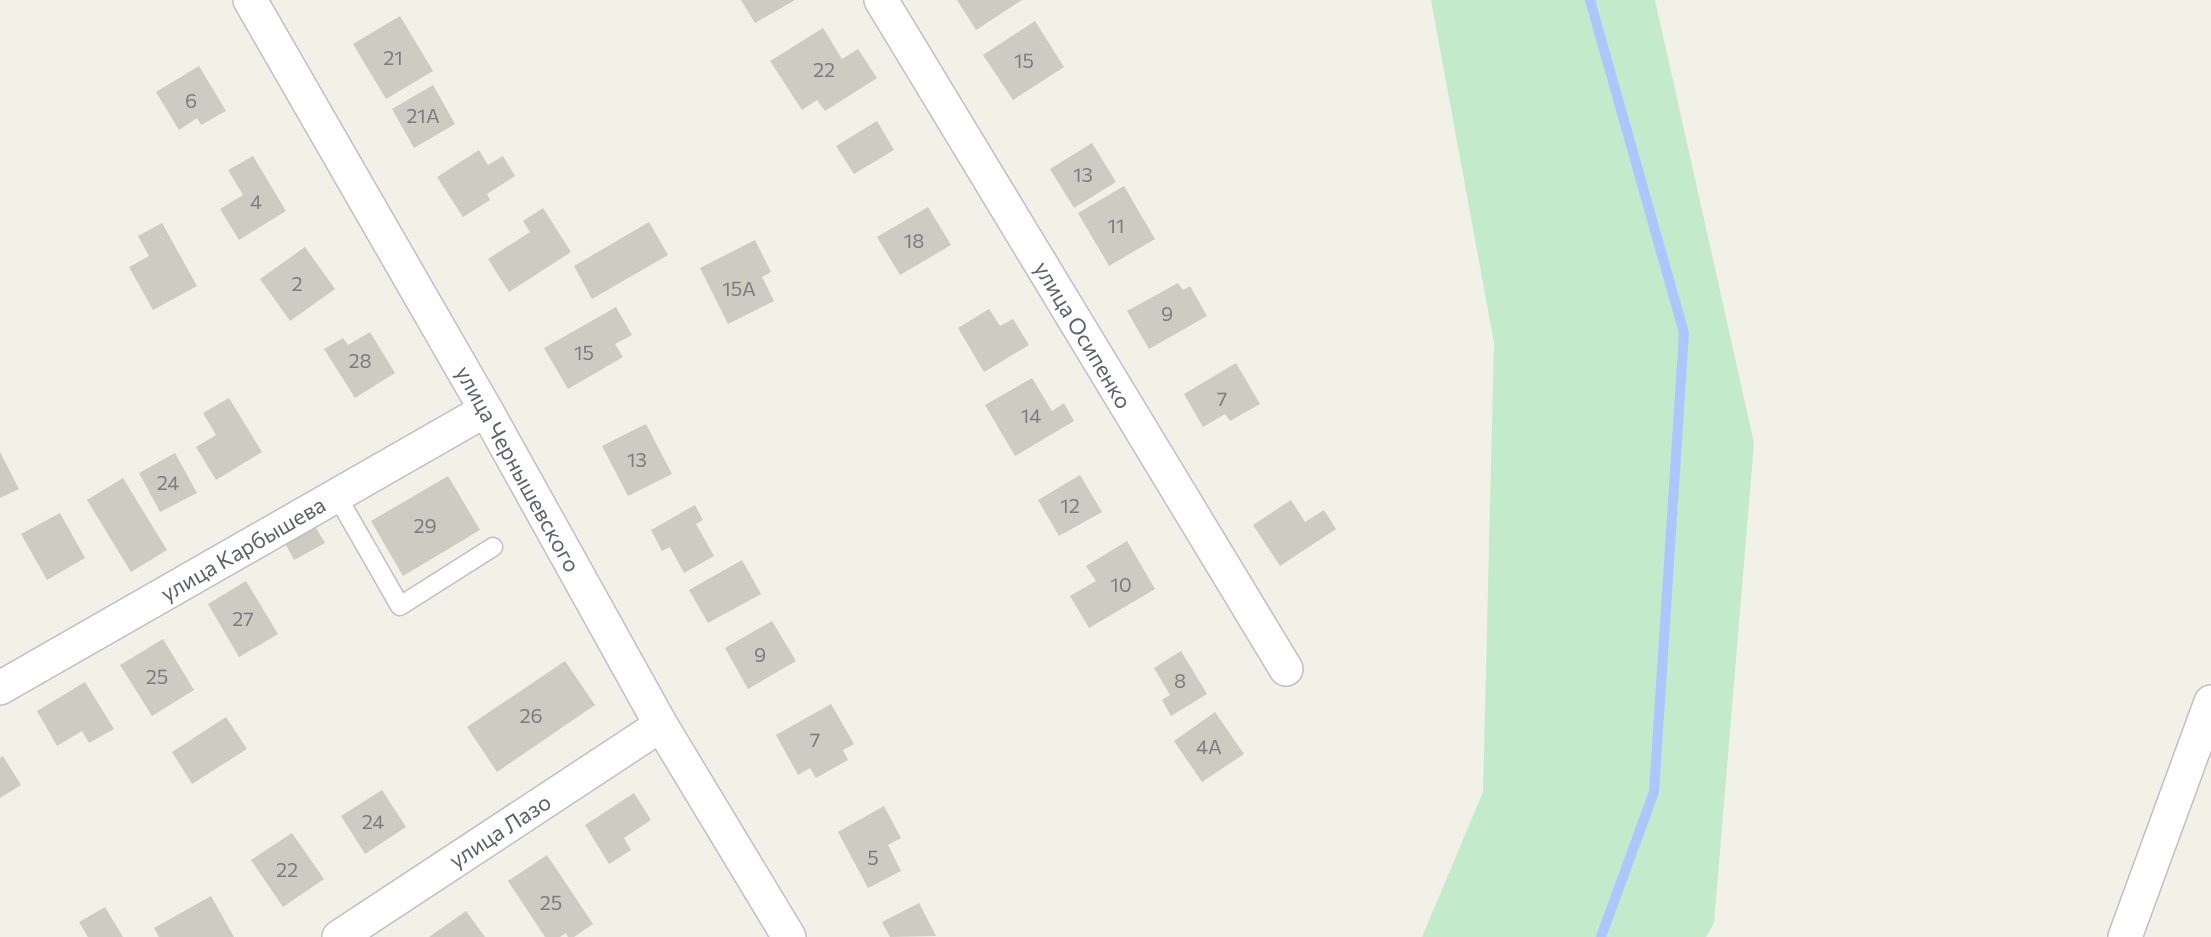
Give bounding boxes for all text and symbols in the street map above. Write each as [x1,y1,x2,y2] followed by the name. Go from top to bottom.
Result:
[383,45,403,69] house number: 21
[1014,48,1034,72] house number: 15
[813,57,835,81] house number: 22
[185,88,197,112] house number: 6
[406,103,440,127] house number: 21А
[1073,162,1093,186] house number: 13
[250,189,262,213] house number: 4
[1107,213,1125,237] house number: 11
[904,228,924,252] house number: 18
[1029,256,1138,413] street label: улица Осипенко
[291,271,303,295] house number: 2
[722,276,756,300] house number: 15А
[1161,301,1173,325] house number: 9
[574,340,594,364] house number: 15
[348,348,372,372] house number: 28
[450,361,586,577] street label: улица Чернышевского
[1217,386,1227,410] house number: 7
[1021,403,1041,427] house number: 14
[627,447,647,471] house number: 13
[157,470,179,494] house number: 24
[156,490,330,607] street label: улица Карбышева
[1060,493,1080,517] house number: 12
[413,513,437,537] house number: 29
[1110,572,1132,596] house number: 10
[232,606,254,630] house number: 27
[754,642,766,666] house number: 9
[146,664,168,688] house number: 25
[1174,668,1186,692] house number: 8
[519,703,543,727] house number: 26
[810,727,820,751] house number: 7
[1196,734,1222,758] house number: 4А
[444,788,556,874] street label: улица Лазо
[362,809,384,833] house number: 24
[867,845,879,869] house number: 5
[276,857,298,881] house number: 22
[540,890,562,914] house number: 25

